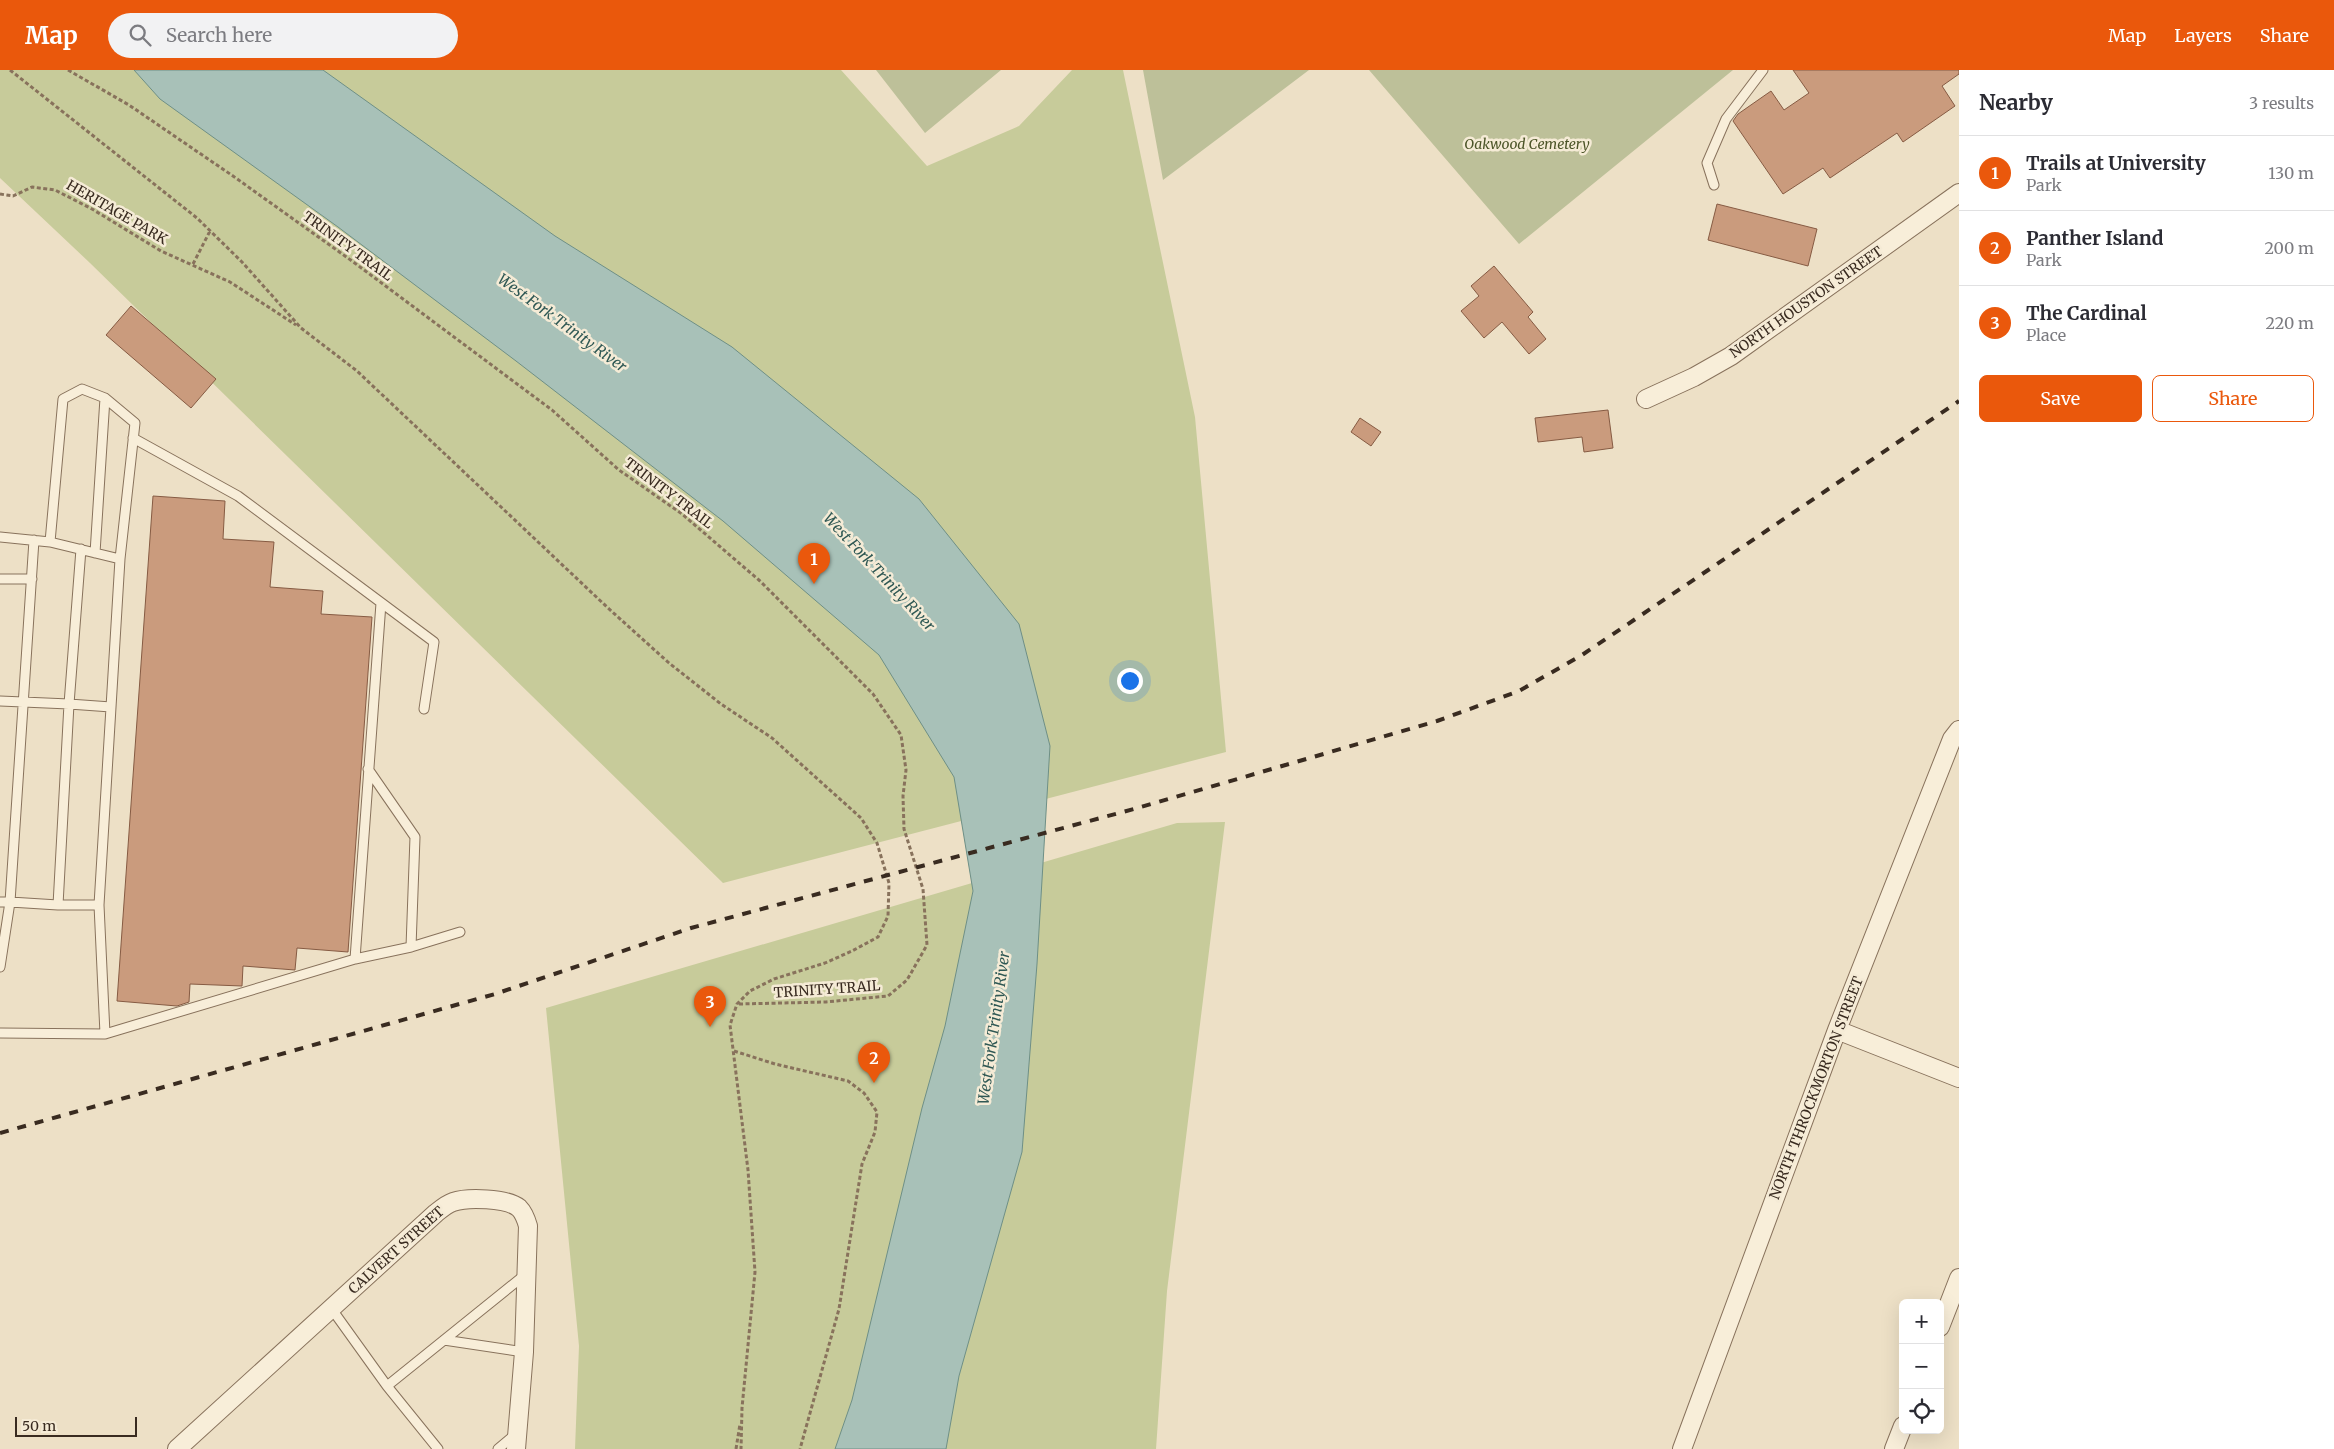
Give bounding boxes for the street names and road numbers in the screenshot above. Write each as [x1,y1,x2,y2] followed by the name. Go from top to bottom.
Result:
[63,176,171,249] street label: HERITAGE PARK
[299,207,397,285] street label: TRINITY TRAIL
[1726,242,1886,362] street label: NORTH HOUSTON STREET
[621,454,717,533] street label: TRINITY TRAIL
[1765,974,1867,1202] street label: NORTH THROCKMORTON STREET
[773,976,881,1002] street label: TRINITY TRAIL
[344,1202,448,1298] street label: CALVERT STREET

